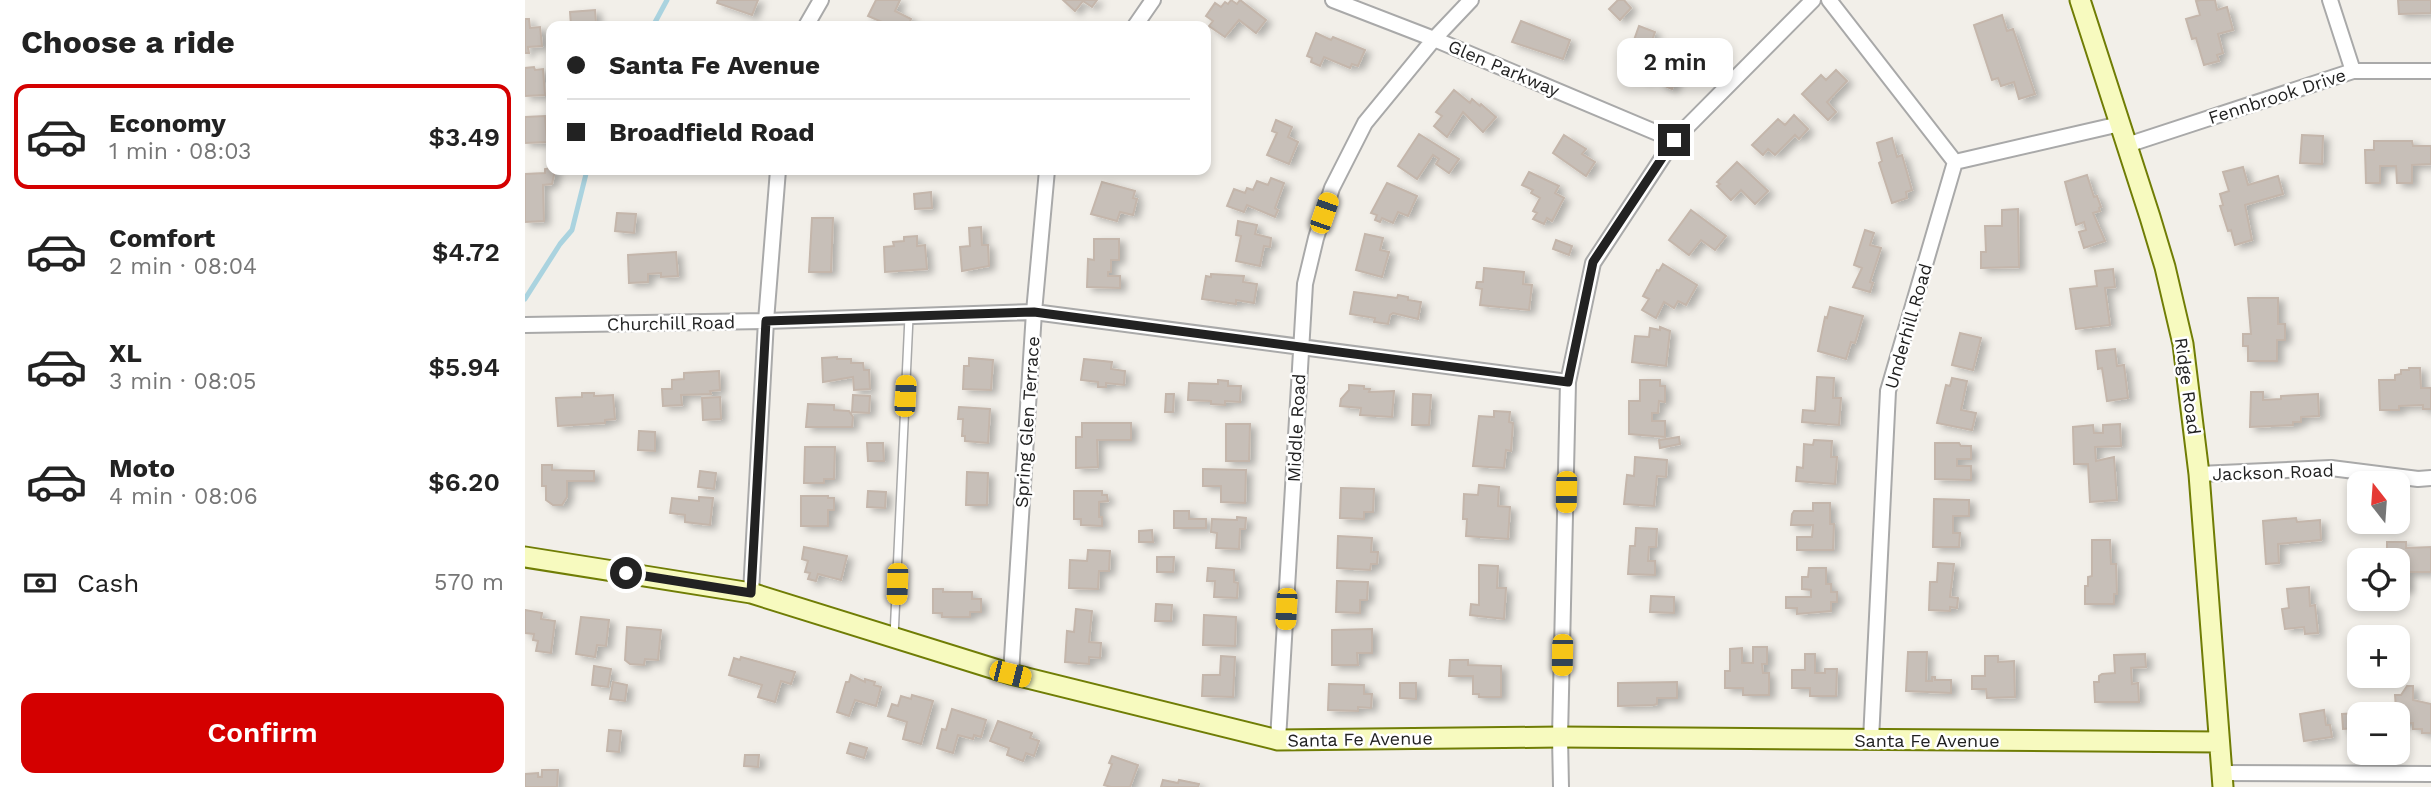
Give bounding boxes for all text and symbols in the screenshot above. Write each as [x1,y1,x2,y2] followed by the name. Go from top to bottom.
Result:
[21,23,235,61] text: Choose a ride
[1445,35,1563,101] street label: Glen Parkway
[1616,38,1732,88] callout: 2 min
[1643,49,1707,76] text: 2 min
[609,50,820,80] text: Santa Fe Avenue
[2206,64,2348,128] street label: Fennbrook Drive
[25,105,88,168] icon: car
[109,108,226,138] text: Economy
[609,117,815,147] text: Broadfield Road
[429,122,500,152] text: $3.49
[1658,124,1690,156] route end
[109,138,252,165] text: 1 min · 08:03
[1308,190,1341,236] car
[25,220,88,283] icon: car
[109,223,215,253] text: Comfort
[432,237,500,267] text: $4.72
[109,253,257,280] text: 2 min · 08:04
[1880,261,1936,391] street label: Underhill Road
[607,311,735,335] street label: Churchill Road
[25,335,88,398] icon: car
[1011,336,1043,508] street label: Spring Glen Terrace
[2171,336,2205,436] street label: Ridge Road
[109,338,142,368] text: XL
[429,352,500,382] text: $5.94
[109,368,256,395] text: 3 min · 08:05
[1283,373,1309,483] street label: Middle Road
[894,374,917,418] car
[25,450,88,513] icon: car
[109,453,175,483] text: Moto
[2212,459,2334,485] street label: Jackson Road
[428,467,500,497] text: $6.20
[1556,471,1577,513] car
[2347,471,2410,534] north arrow
[2347,471,2410,765] map controls
[109,483,258,510] text: 4 min · 08:06
[2347,548,2410,611] button: locate
[610,557,642,589] route start
[886,563,909,605] car
[21,564,59,602] icon: cash
[77,568,139,598] text: Cash
[434,569,504,596] text: 570 m
[1275,587,1298,631] car
[2347,625,2410,688] button: +
[1552,634,1573,676] car
[988,659,1033,689] car
[21,693,504,773] button: Confirm
[2347,702,2410,765] button: −
[1287,727,1433,751] street label: Santa Fe Avenue
[1854,730,2000,751] street label: Santa Fe Avenue

